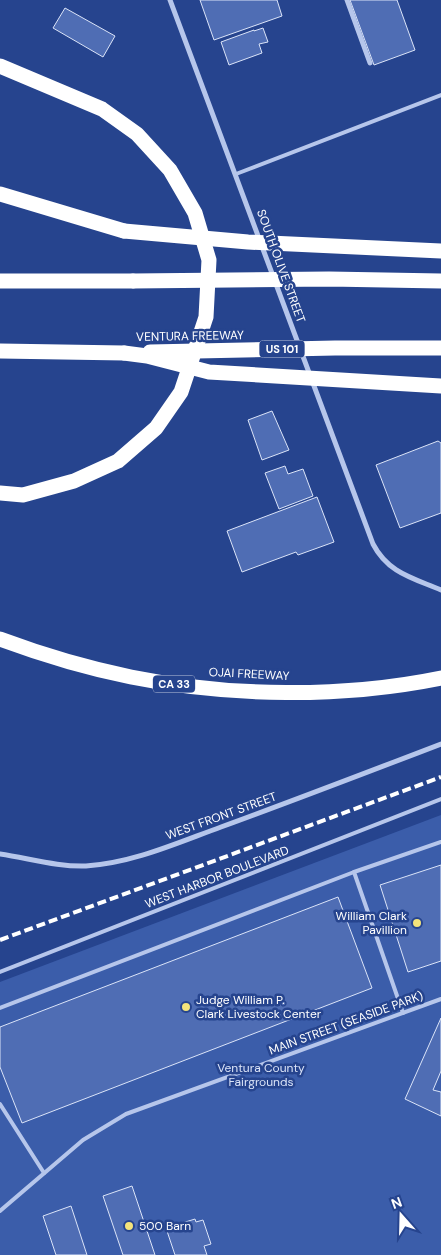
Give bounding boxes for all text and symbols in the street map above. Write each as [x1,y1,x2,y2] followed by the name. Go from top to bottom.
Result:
[253,207,309,325] street label: SOUTH OLIVE STREET
[136,327,244,345] street label: VENTURA FREEWAY
[260,340,304,358] road number: US 101
[208,664,290,684] street label: OJAI FREEWAY
[153,676,195,692] road number: CA 33
[163,788,279,844] street label: WEST FRONT STREET
[143,842,291,912] street label: WEST HARBOR BOULEVARD
[336,908,407,938] place label: William Clark Pavillion
[411,917,423,929] marker: William Clark Pavillion
[267,988,425,1058] street label: MAIN STREET (SEASIDE PARK)
[196,992,322,1022] place label: Judge William P. Clark Livestock Center
[180,1001,192,1013] marker: Judge William P. Clark Livestock Center
[217,1060,305,1090] park label: Ventura County Fairgrounds
[376,1190,426,1240] north arrow
[389,1193,404,1213] text: N
[139,1218,191,1234] place label: 500 Barn
[123,1220,135,1232] marker: 500 Barn

